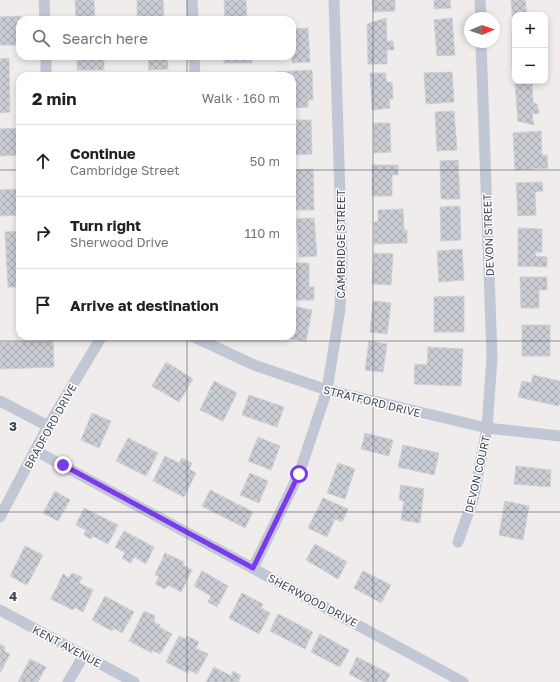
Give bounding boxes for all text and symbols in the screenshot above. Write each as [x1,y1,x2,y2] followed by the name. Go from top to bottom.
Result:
[464,12,500,48] north arrow
[512,12,548,84] map controls
[512,12,548,48] button: +
[16,16,296,60] search box
[30,27,52,49] icon: search
[62,29,148,47] text: Search here
[512,48,548,84] button: −
[32,88,76,109] text: 2 min
[202,90,280,106] text: Walk · 160 m
[70,144,136,162] text: Continue
[32,150,54,172] icon: ahead
[250,153,280,169] text: 50 m
[70,162,180,178] text: Cambridge Street
[334,189,347,298] street label: CAMBRIDGE STREET
[480,193,496,276] street label: DEVON STREET
[70,216,141,234] text: Turn right
[32,222,54,244] icon: right
[245,225,280,241] text: 110 m
[70,234,169,250] text: Sherwood Drive
[32,294,54,316] icon: arrive
[70,296,219,314] text: Arrive at destination
[21,381,79,471] street label: BRADFORD DRIVE
[322,383,422,419] street label: STRATFORD DRIVE
[9,418,17,434] text: 3
[462,434,492,514] street label: DEVON COURT
[54,456,72,474] route end
[290,465,308,483] route start
[266,571,360,629] street label: SHERWOOD DRIVE
[9,588,17,604] text: 4
[30,622,104,670] street label: KENT AVENUE

